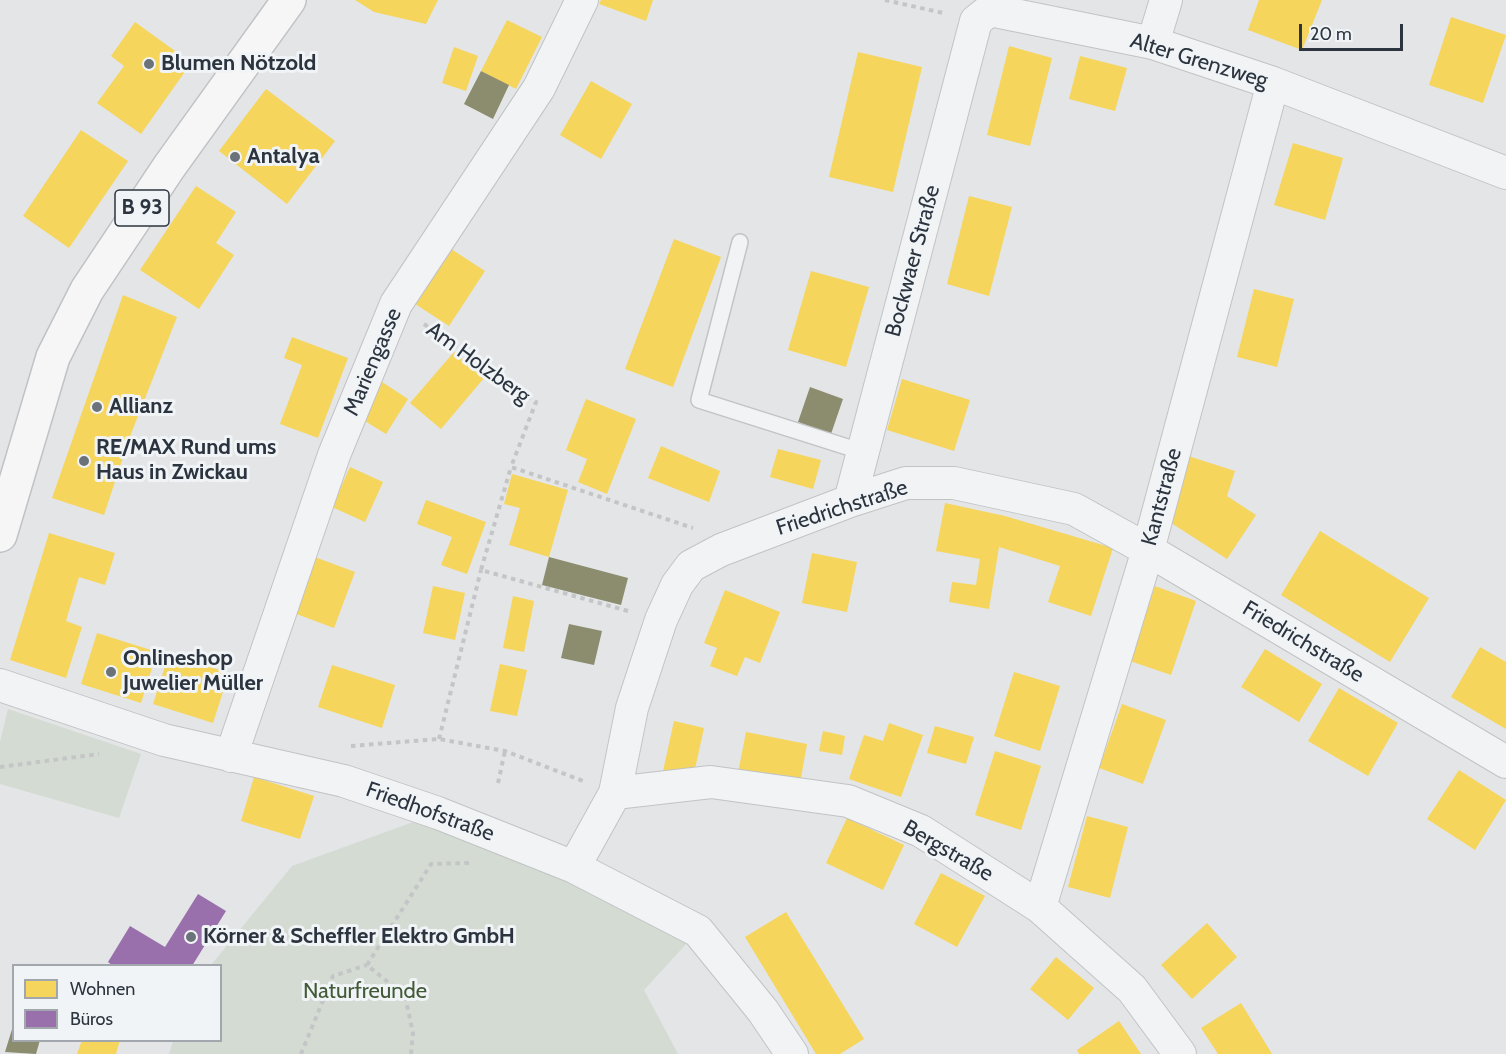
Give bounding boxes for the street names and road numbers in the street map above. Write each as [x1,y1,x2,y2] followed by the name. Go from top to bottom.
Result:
[1127,28,1271,94] street label: Alter Grenzweg
[880,182,946,340] street label: Bockwaer Straße
[115,190,169,226] road number: B 93
[338,304,408,420] street label: Mariengasse
[421,316,535,410] street label: Am Holzberg
[1136,445,1188,549] street label: Kantstraße
[773,474,911,542] street label: Friedrichstraße
[1238,595,1368,689] street label: Friedrichstraße
[362,777,498,847] street label: Friedhofstraße
[898,815,998,887] street label: Bergstraße

